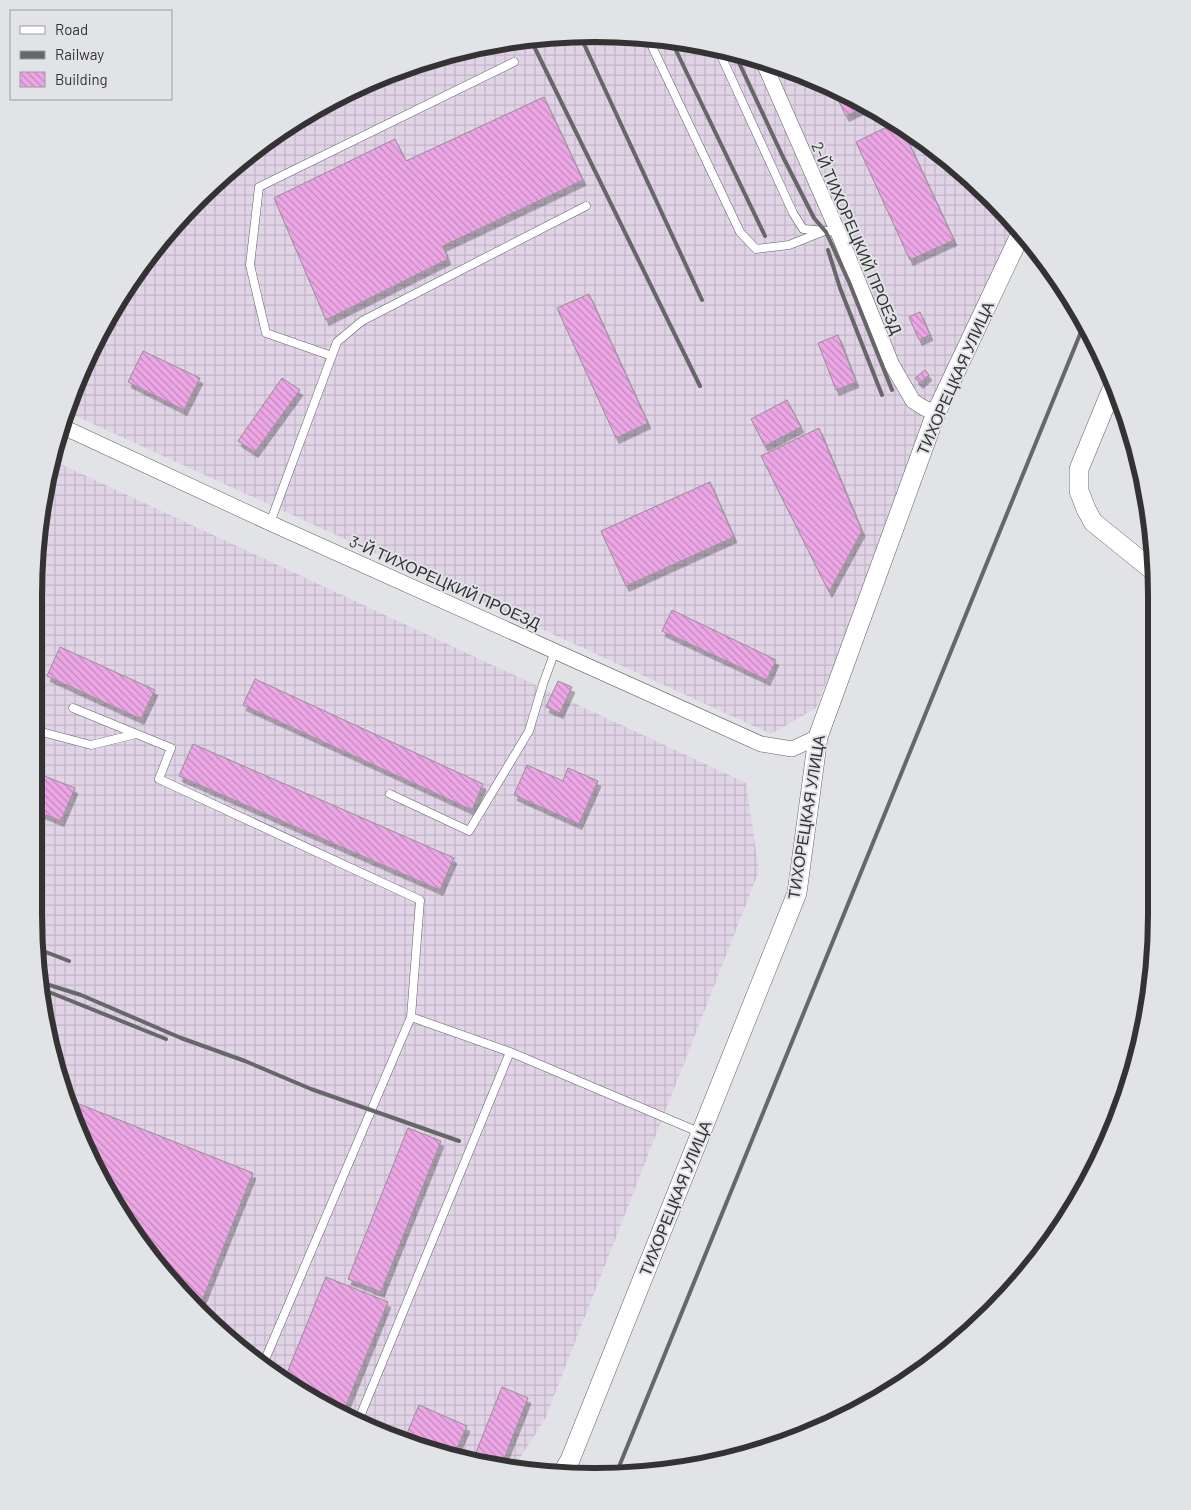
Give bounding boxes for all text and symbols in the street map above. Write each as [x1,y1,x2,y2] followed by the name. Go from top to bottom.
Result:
[10,10,172,100] legend
[55,20,88,38] text: Road
[55,45,104,63] text: Railway
[55,70,108,88] text: Building
[808,139,907,337] street label: 2-Й ТИХОРЕЦКИЙ ПРОЕЗД
[912,298,997,457] street label: ТИХОРЕЦКАЯ УЛИЦА
[347,531,544,632] street label: 3-Й ТИХОРЕЦКИЙ ПРОЕЗД
[783,733,828,900] street label: ТИХОРЕЦКАЯ УЛИЦА
[635,1117,715,1278] street label: ТИХОРЕЦКАЯ УЛИЦА

